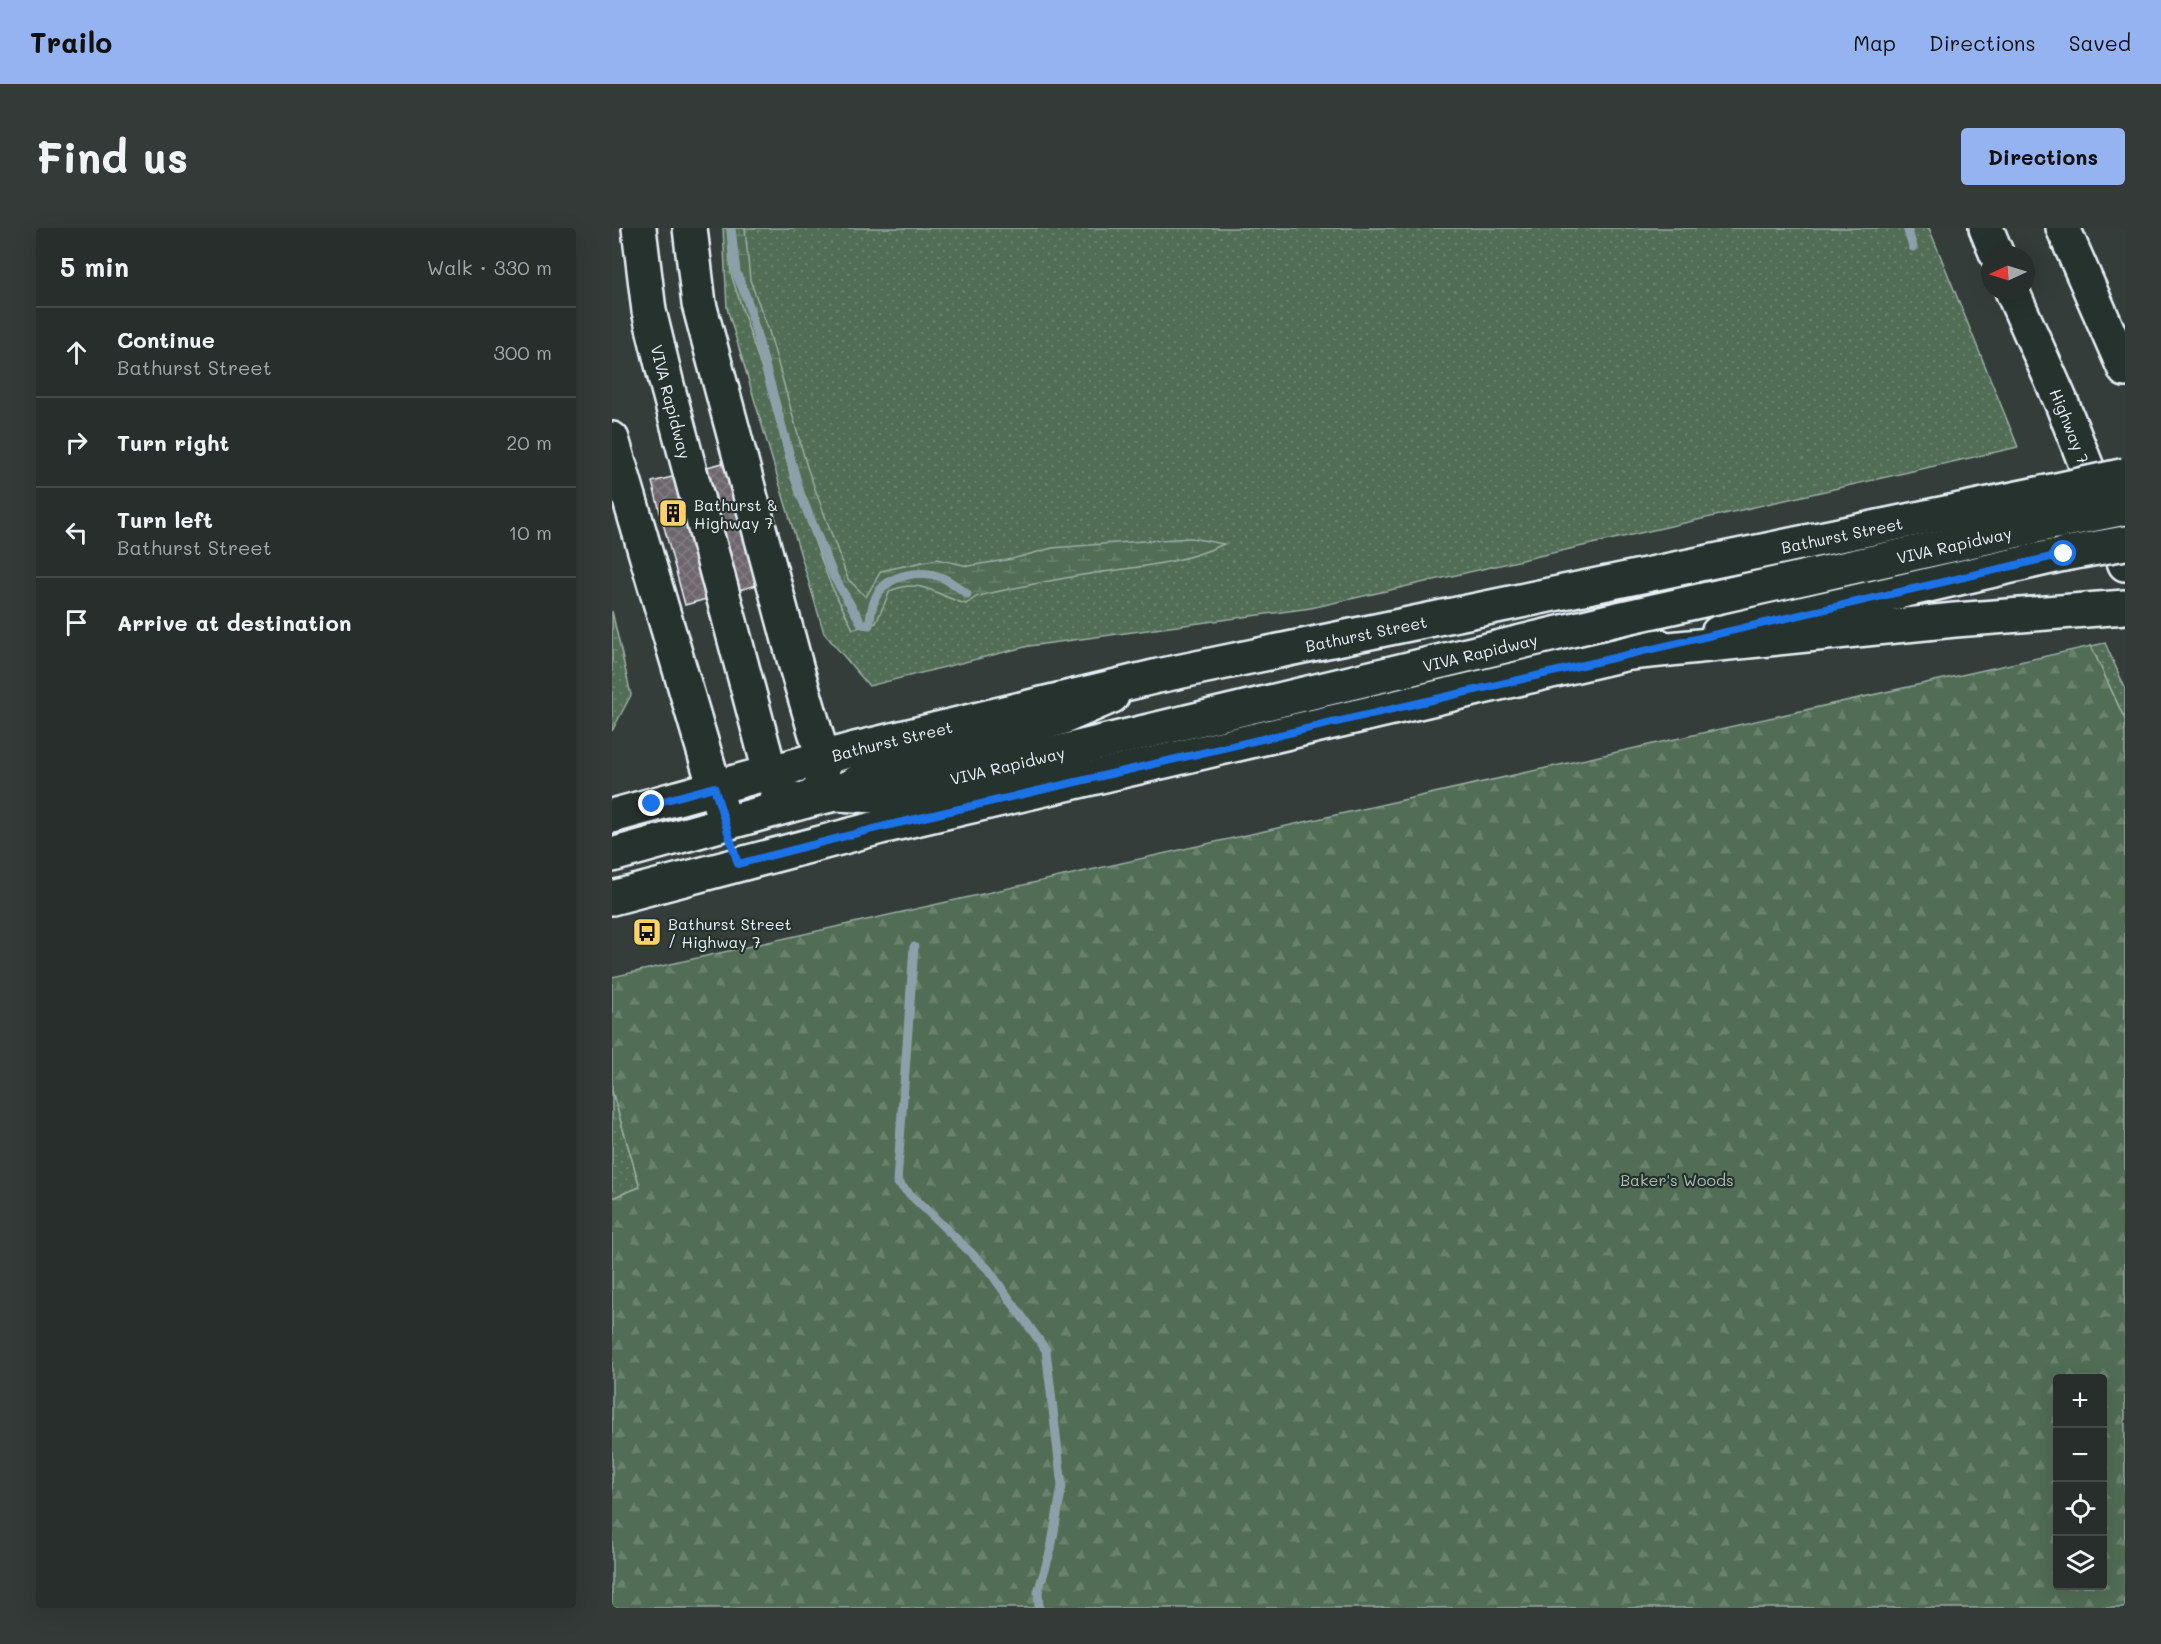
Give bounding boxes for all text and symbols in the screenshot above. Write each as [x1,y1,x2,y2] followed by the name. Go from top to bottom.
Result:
[30,24,112,60] text: Trailo
[1853,29,1896,56] text: Map
[1929,29,2036,56] text: Directions
[2069,29,2131,56] text: Saved
[1961,128,2125,185] button: Directions
[36,129,188,184] text: Find us
[1981,246,2035,300] north arrow
[60,250,129,284] text: 5 min
[427,254,552,280] text: Walk · 330 m
[117,325,215,354] text: Continue
[60,336,93,369] icon: ahead
[493,339,552,365] text: 300 m
[647,342,697,461] street label: VIVA Rapidway
[117,354,272,380] text: Bathurst Street
[2046,385,2095,467] street label: Highway 7
[60,426,93,459] icon: right
[117,428,229,457] text: Turn right
[506,429,552,455] text: 20 m
[694,494,778,533] place label: Bathurst & Highway 7
[657,497,689,529] building icon: Bathurst & Highway 7
[117,505,213,534] text: Turn left
[1779,512,1904,557] street label: Bathurst Street
[60,516,93,549] icon: left
[508,519,552,545] text: 10 m
[1894,521,2013,567] street label: VIVA Rapidway
[117,534,272,560] text: Bathurst Street
[2050,540,2076,566] route start
[60,606,93,639] icon: arrive
[117,608,352,637] text: Arrive at destination
[1303,610,1429,656] street label: Bathurst Street
[1420,628,1539,676] street label: VIVA Rapidway
[829,715,954,765] street label: Bathurst Street
[948,741,1067,789] street label: VIVA Rapidway
[638,790,664,816] route end
[668,913,792,952] place label: Bathurst Street / Highway 7
[631,916,663,948] bus stop icon: Bathurst Street / Highway 7
[1620,1169,1734,1190] park label: Baker's Woods
[2053,1374,2107,1590] map controls
[2053,1374,2107,1428] button: +
[2053,1428,2107,1482] button: −
[2053,1482,2107,1536] button: locate
[2053,1536,2107,1590] button: layers

